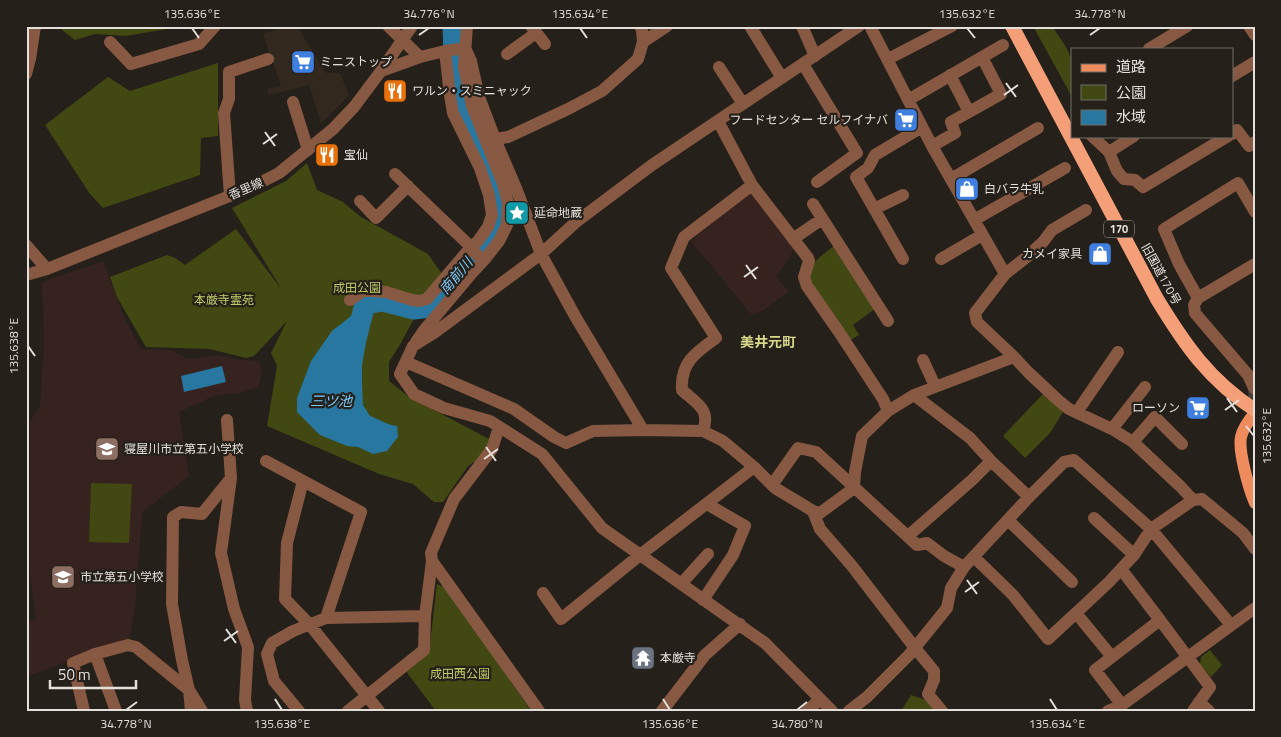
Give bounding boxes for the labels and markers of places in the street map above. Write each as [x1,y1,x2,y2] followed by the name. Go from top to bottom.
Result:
[290,49,316,75] supermarket icon: ミニストップ
[320,52,392,71] place label: ミニストップ
[382,78,408,104] restaurant icon: ワルン・スミニャック
[412,81,532,100] place label: ワルン・スミニャック
[893,107,919,133] supermarket icon: フードセンター セルフイナバ
[730,110,888,129] place label: フードセンター セルフイナバ
[314,142,340,168] restaurant icon: 宝仙
[344,145,368,164] place label: 宝仙
[954,176,980,202] shop icon: 白バラ牛乳
[984,179,1044,198] place label: 白バラ牛乳
[504,200,530,226] place icon: 延命地蔵
[534,203,582,222] place label: 延命地蔵
[1087,241,1113,267] shop icon: カメイ家具
[1022,244,1082,263] place label: カメイ家具
[1185,395,1211,421] supermarket icon: ローソン
[1132,398,1180,417] place label: ローソン
[94,436,120,462] school or university icon: 寝屋川市立第五小学校
[124,439,244,458] place label: 寝屋川市立第五小学校
[50,564,76,590] school or university icon: 市立第五小学校
[80,567,164,586] place label: 市立第五小学校
[630,645,656,671] temple icon: 本厳寺
[660,648,696,667] place label: 本厳寺

